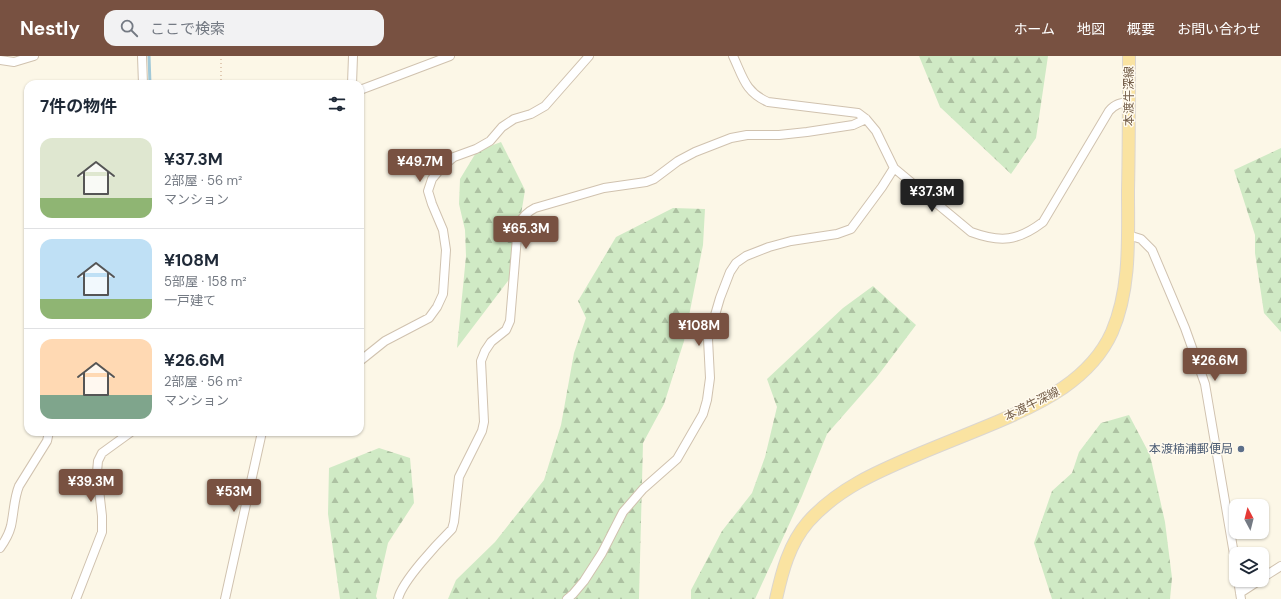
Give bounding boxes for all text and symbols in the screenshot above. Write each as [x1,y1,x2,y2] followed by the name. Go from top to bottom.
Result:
[104,10,384,46] search box
[20,16,80,41] text: Nestly
[118,17,140,39] icon: search
[150,19,225,39] text: ここで検索
[1013,20,1055,38] text: ホーム
[1077,20,1105,38] text: 地図
[1127,20,1155,38] text: 概要
[1177,20,1261,38] text: お問い合わせ
[1121,66,1137,126] street label: 本渡牛深線
[326,93,348,115] icon: filters
[40,95,117,117] text: 7件の物件
[164,148,223,170] text: ¥37.3M
[387,149,453,183] pin: ¥49.7M
[397,153,443,170] text: ¥49.7M
[72,154,120,202] icon: home
[164,172,242,189] text: 2部屋 · 56 m²
[899,179,965,213] pin: ¥37.3M
[909,183,955,200] text: ¥37.3M
[164,191,229,208] text: マンション
[493,216,559,250] pin: ¥65.3M
[502,220,550,237] text: ¥65.3M
[164,249,219,271] text: ¥108M
[72,255,120,303] icon: home
[164,273,247,290] text: 5部屋 · 158 m²
[164,292,216,309] text: 一戸建て
[671,313,727,347] pin: ¥108M
[678,317,720,334] text: ¥108M
[1182,348,1248,382] pin: ¥26.6M
[164,349,225,371] text: ¥26.6M
[1192,352,1238,369] text: ¥26.6M
[72,355,120,403] icon: home
[164,373,242,390] text: 2部屋 · 56 m²
[1002,383,1062,425] street label: 本渡牛深線
[164,392,229,409] text: マンション
[1149,441,1233,457] place label: 本渡楠浦郵便局
[1236,444,1246,454] marker: 本渡楠浦郵便局
[58,469,124,503] pin: ¥39.3M
[68,473,114,490] text: ¥39.3M
[210,479,258,513] pin: ¥53M
[216,483,252,500] text: ¥53M
[1229,499,1269,539] north arrow
[1229,499,1269,587] map controls
[1229,547,1269,587] button: layers

